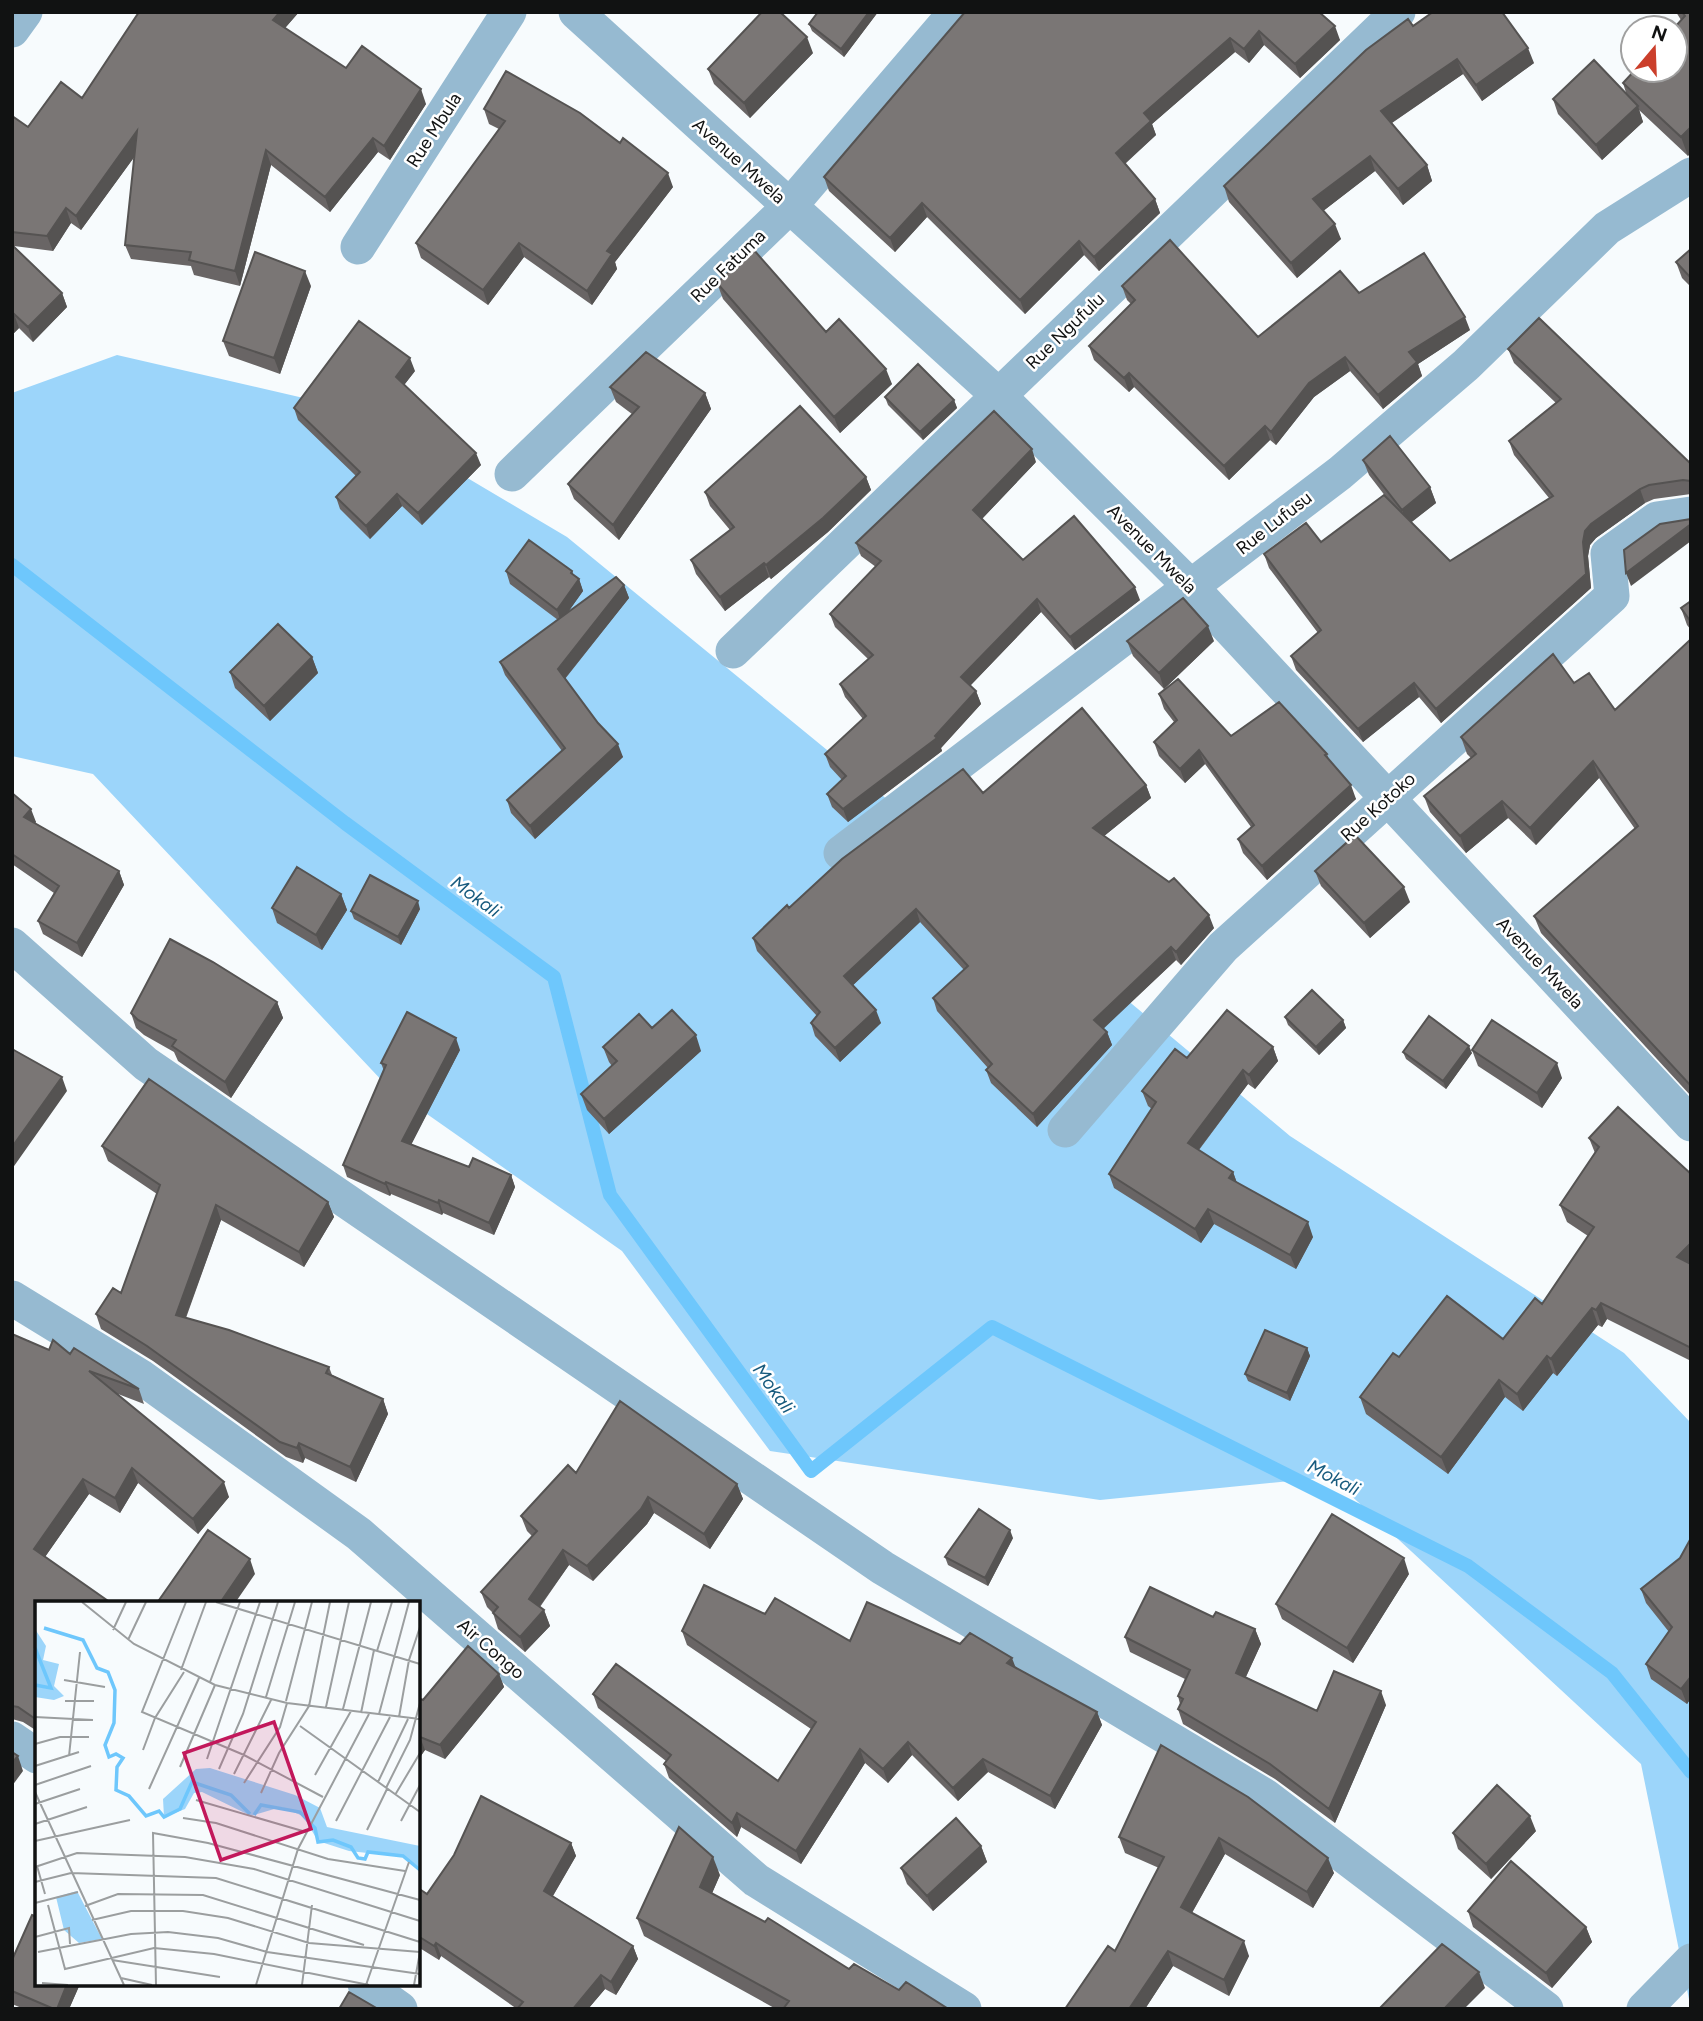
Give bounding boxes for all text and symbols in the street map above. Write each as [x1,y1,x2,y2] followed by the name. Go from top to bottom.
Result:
[1619,14,1689,84] north arrow
[1649,20,1670,47] text: N
[402,89,466,171] street label: Rue Mbula
[688,114,790,208] street label: Avenue Mwela
[686,225,770,307] street label: Rue Fatuma
[1021,288,1109,374] street label: Rue Ngufulu
[1232,487,1316,559] street label: Rue Lufusu
[1103,500,1201,598] street label: Avenue Mwela
[1336,768,1420,846] street label: Rue Kotoko
[446,871,506,922] water label: Mokali
[1492,913,1588,1013] street label: Avenue Mwela
[748,1359,800,1418] water label: Mokali
[1304,1455,1364,1501] water label: Mokali
[35,1601,420,1986] inset map
[453,1614,529,1684] street label: Air Congo

